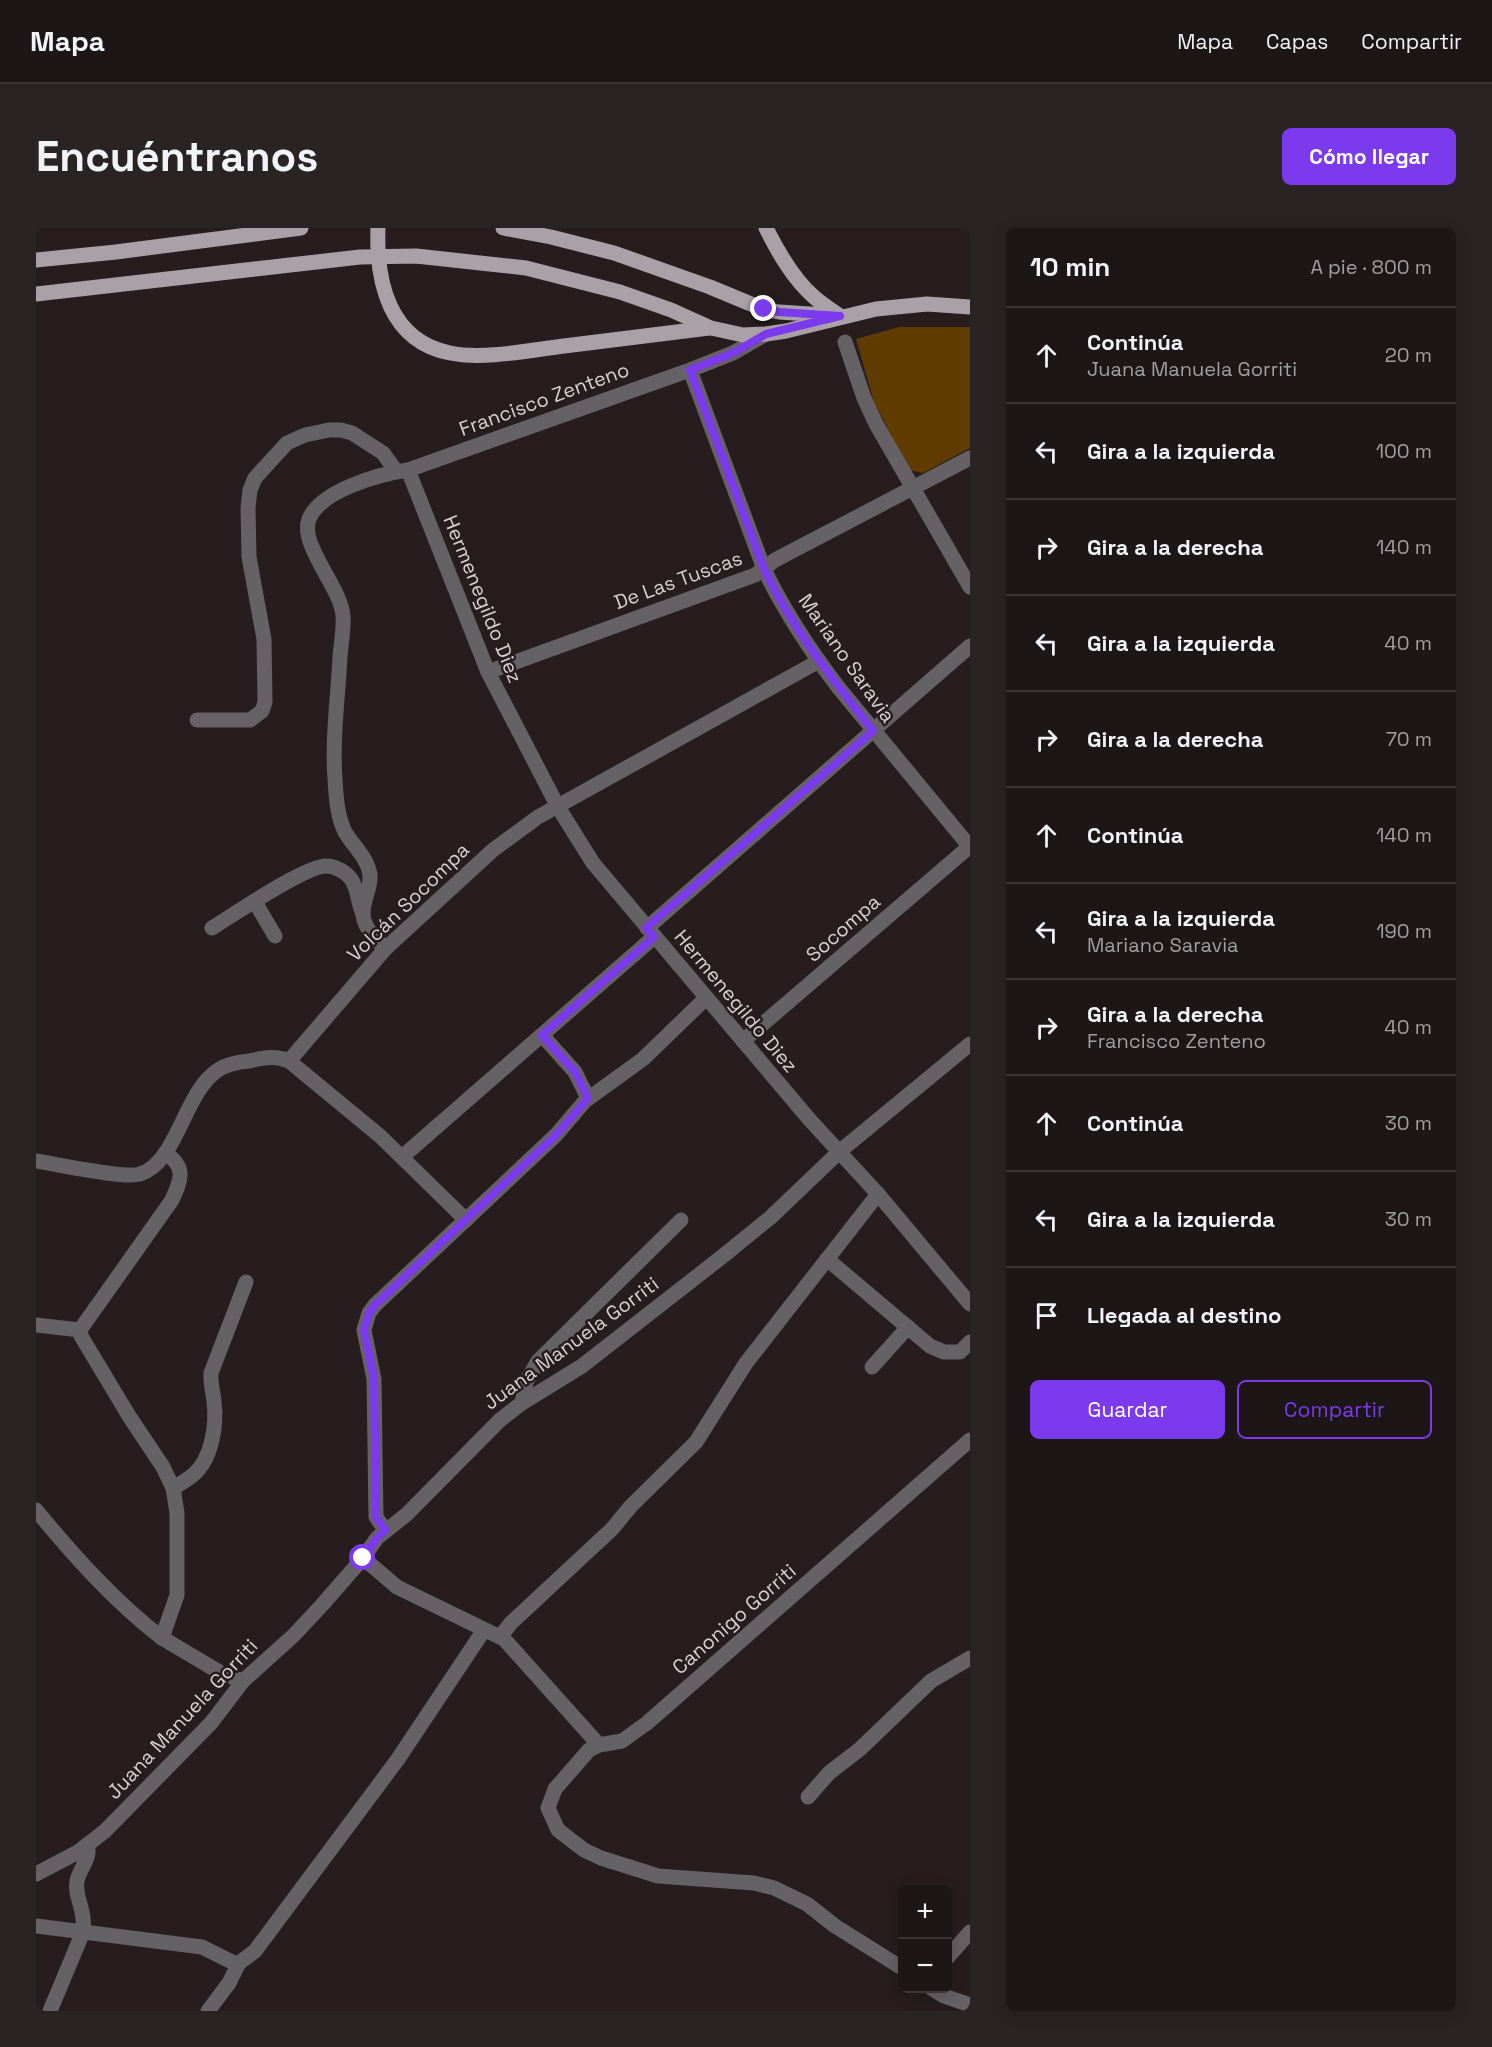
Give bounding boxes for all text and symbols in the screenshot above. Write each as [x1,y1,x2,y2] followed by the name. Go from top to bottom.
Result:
[30,23,105,59] text: Mapa
[1177,28,1233,55] text: Mapa
[1266,28,1328,55] text: Capas
[1361,28,1462,55] text: Compartir
[1282,128,1456,185] button: Cómo llegar
[36,130,318,183] text: Encuéntranos
[1030,250,1110,284] text: 10 min
[1310,254,1432,280] text: A pie · 800 m
[750,295,776,321] route end
[1087,328,1183,356] text: Continúa
[1030,339,1063,372] icon: ahead
[1385,342,1432,368] text: 20 m
[455,356,633,442] street label: Francisco Zenteno
[1087,356,1297,382] text: Juana Manuela Gorriti
[1030,435,1063,468] icon: left
[1087,437,1275,465] text: Gira a la izquierda
[1376,438,1432,464] text: 100 m
[437,511,529,687] street label: Hermenegildo Diez
[1030,531,1063,564] icon: right
[1087,533,1264,561] text: Gira a la derecha
[1376,534,1432,560] text: 140 m
[610,545,746,615] street label: De Las Tuscas
[793,588,901,728] street label: Mariano Saravia
[1030,627,1063,660] icon: left
[1087,629,1275,657] text: Gira a la izquierda
[1384,630,1432,656] text: 40 m
[1030,723,1063,756] icon: right
[1087,725,1264,753] text: Gira a la derecha
[1386,726,1432,752] text: 70 m
[1030,819,1063,852] icon: ahead
[1087,821,1183,849] text: Continúa
[1376,822,1432,848] text: 140 m
[341,837,475,967] street label: Volcán Socompa
[800,888,886,968] street label: Socompa
[1087,904,1275,932] text: Gira a la izquierda
[1030,915,1063,948] icon: left
[1376,918,1432,944] text: 190 m
[669,924,803,1078] street label: Hermenegildo Diez
[1087,932,1239,958] text: Mariano Saravia
[1087,1000,1264,1028] text: Gira a la derecha
[1030,1011,1063,1044] icon: right
[1384,1014,1432,1040] text: 40 m
[1087,1028,1266,1054] text: Francisco Zenteno
[1030,1107,1063,1140] icon: ahead
[1087,1109,1183,1137] text: Continúa
[1385,1110,1432,1136] text: 30 m
[1030,1203,1063,1236] icon: left
[1087,1205,1275,1233] text: Gira a la izquierda
[1385,1206,1432,1232] text: 30 m
[478,1271,664,1415] street label: Juana Manuela Gorriti
[1030,1299,1063,1332] icon: arrive
[1087,1301,1281,1329] text: Llegada al destino
[1030,1380,1225,1439] button: Guardar
[1237,1380,1432,1439] button: Compartir
[349,1544,375,1570] route start
[667,1558,801,1680] street label: Canonigo Gorriti
[101,1633,263,1805] street label: Juana Manuela Gorriti
[898,1885,952,1993] map controls
[898,1885,952,1939] button: +
[898,1939,952,1993] button: −

